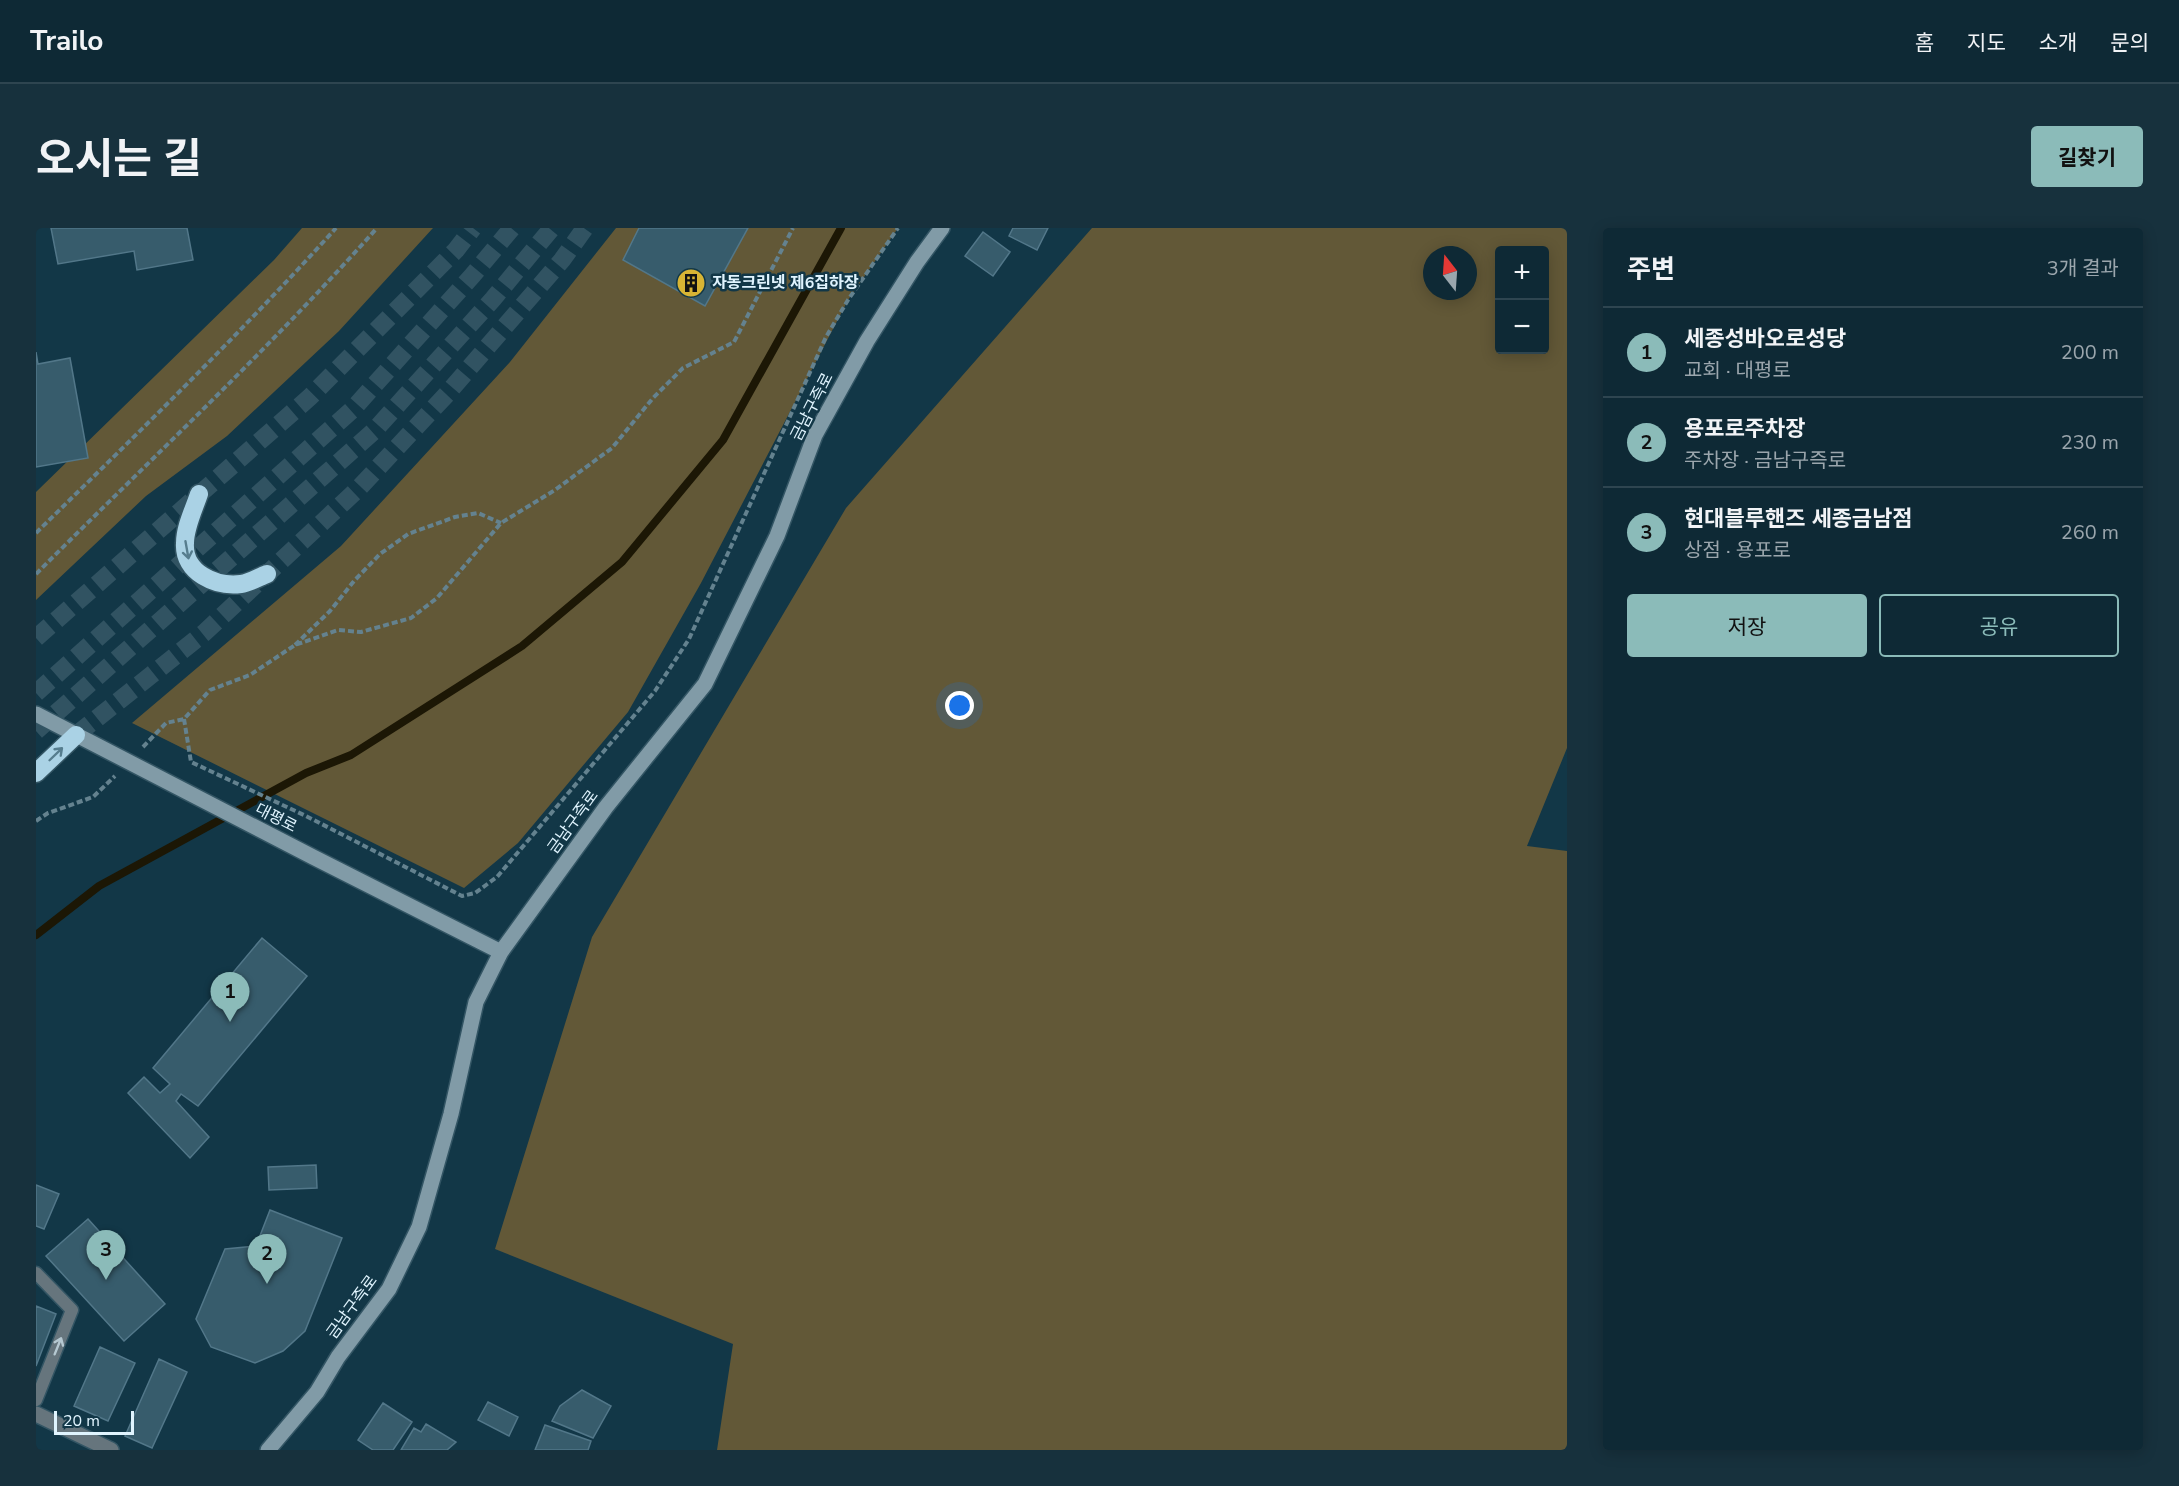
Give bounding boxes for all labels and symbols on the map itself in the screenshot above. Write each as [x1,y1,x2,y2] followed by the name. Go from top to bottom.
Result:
[1423,246,1477,300] north arrow
[675,267,707,299] building icon: 자동크린넷 제6집하장
[712,272,859,294] place label: 자동크린넷 제6집하장
[785,369,839,445] street label: 금남구즉로
[182,540,193,559] one-way arrow
[945,691,974,720] your location
[49,747,64,761] one-way arrow
[542,786,604,858] street label: 금남구즉로
[251,798,301,838] street label: 대평로
[210,972,250,1022] pin: 1
[86,1230,126,1280] pin: 3
[248,1234,286,1284] pin: 2
[321,1271,383,1343] street label: 금남구즉로
[53,1337,64,1356] one-way arrow
[54,1408,134,1436] scale bar

